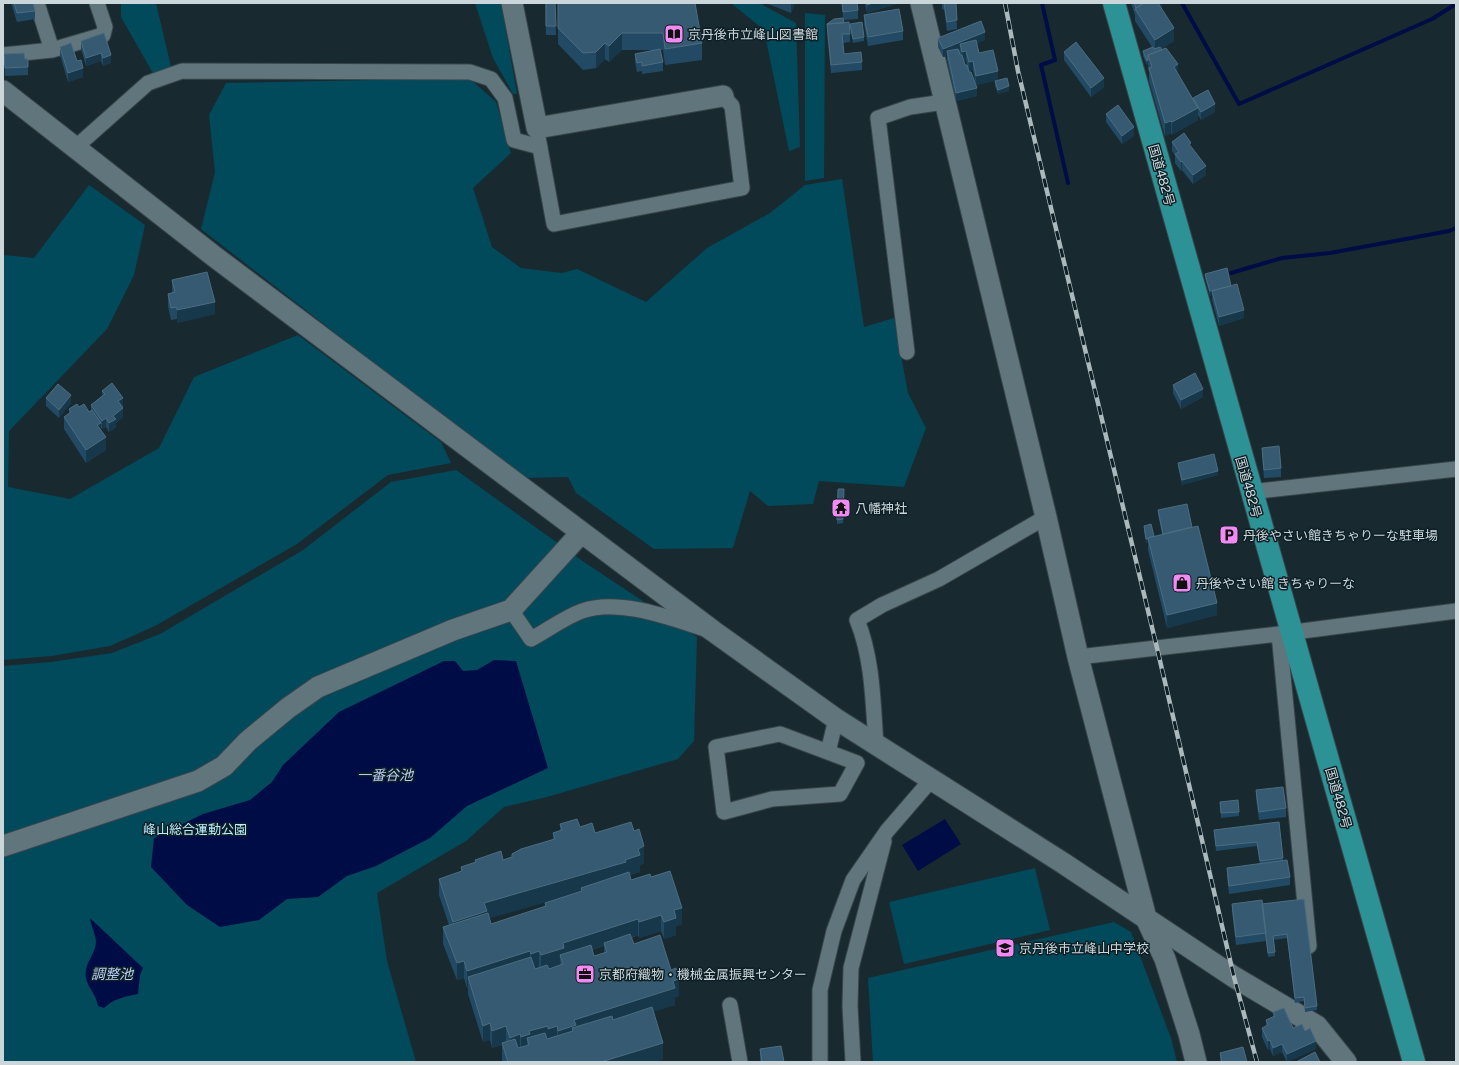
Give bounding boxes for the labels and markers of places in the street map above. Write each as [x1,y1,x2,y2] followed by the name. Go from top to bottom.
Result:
[663,23,685,45] library icon: 京丹後市立峰山図書館
[688,27,818,42] place label: 京丹後市立峰山図書館
[830,497,852,519] temple icon: 八幡神社
[855,501,907,516] place label: 八幡神社
[1218,524,1240,546] parking icon: 丹後やさい館きちゃりーな駐車場
[1243,528,1438,543] place label: 丹後やさい館きちゃりーな駐車場
[1171,572,1193,594] shop icon: 丹後やさい館 きちゃりーな
[1196,576,1355,591] place label: 丹後やさい館 きちゃりーな
[994,937,1016,959] school or university icon: 京丹後市立峰山中学校
[1019,941,1149,956] place label: 京丹後市立峰山中学校
[574,963,596,985] office icon: 京都府織物・機械金属振興センター
[599,967,807,982] place label: 京都府織物・機械金属振興センター

